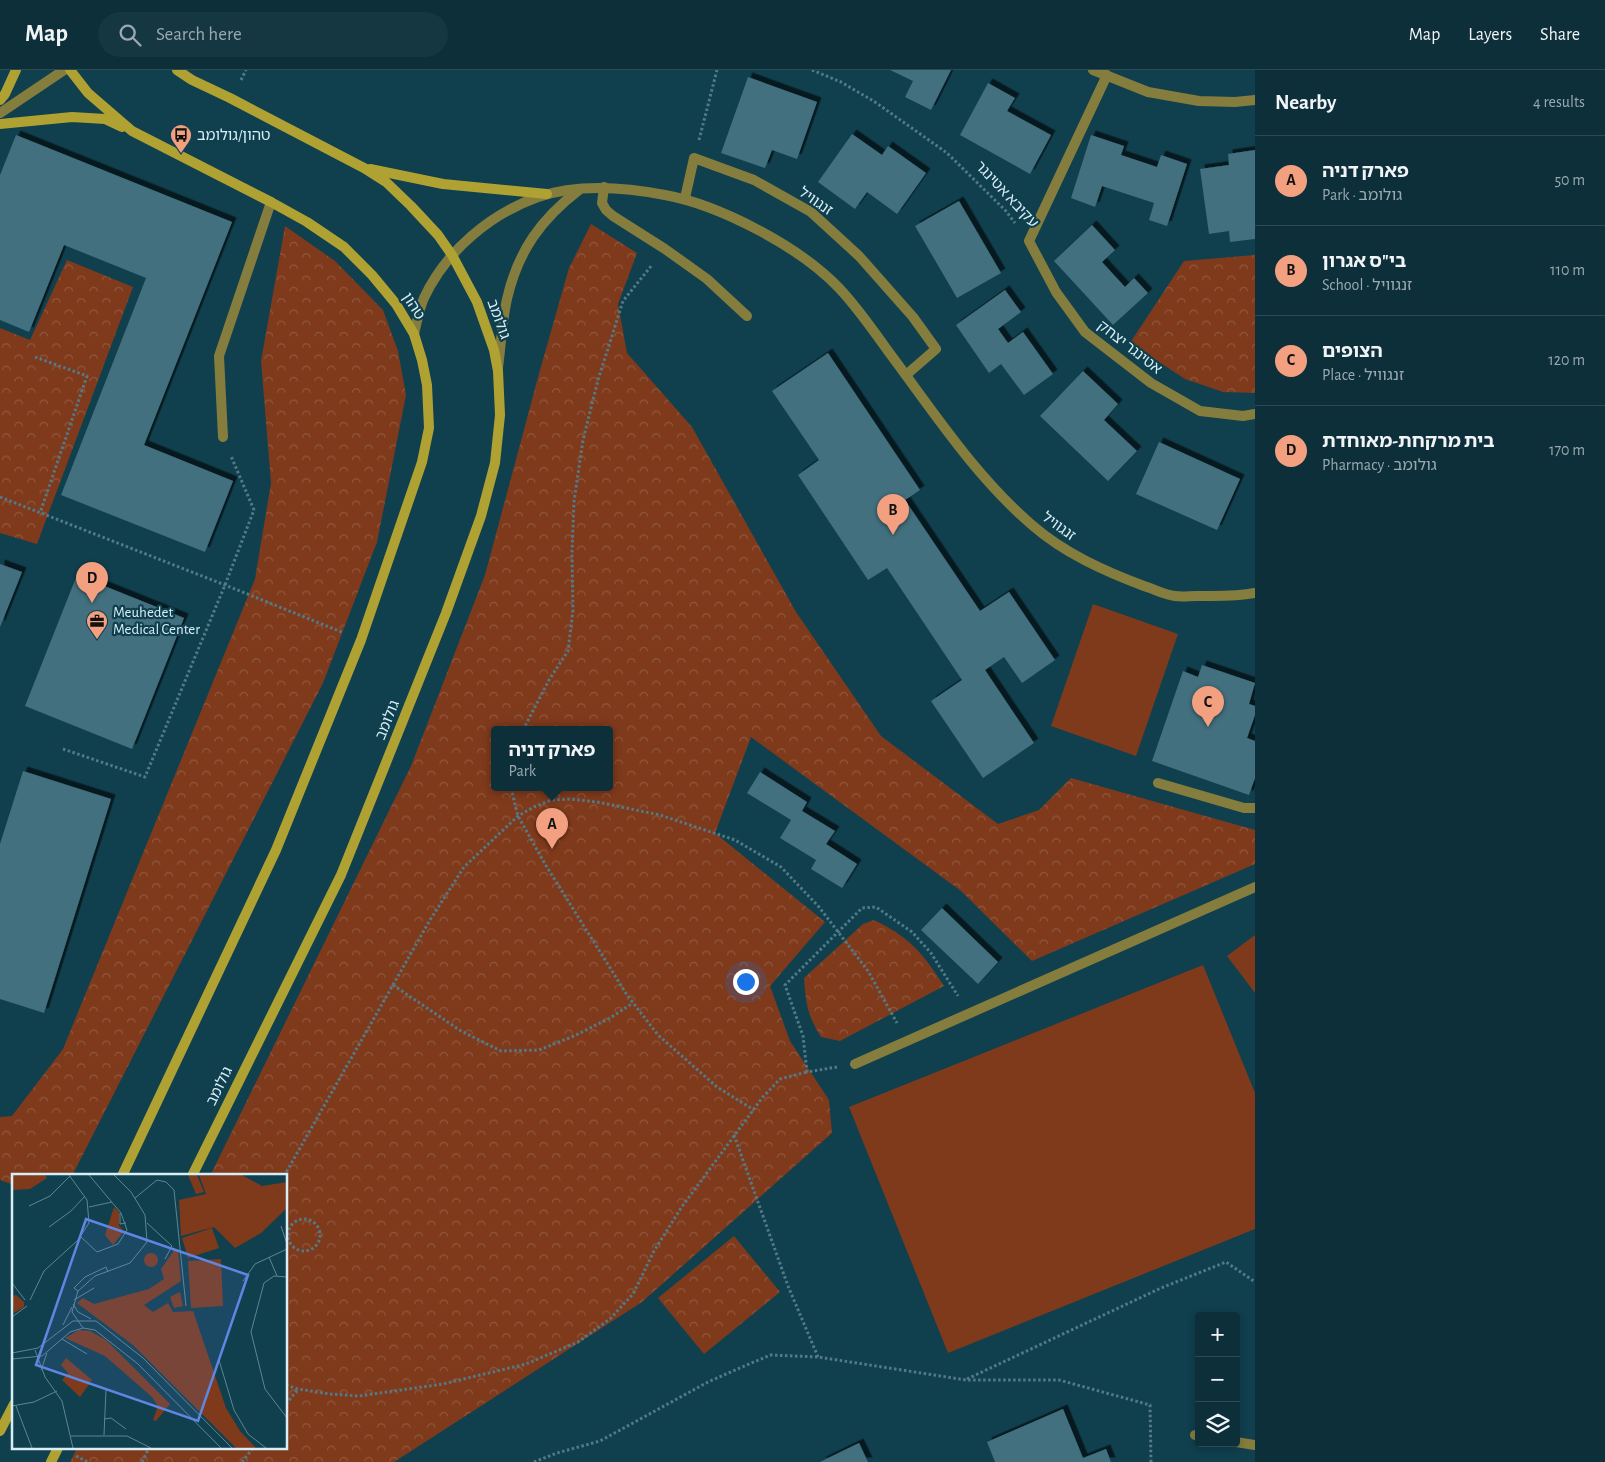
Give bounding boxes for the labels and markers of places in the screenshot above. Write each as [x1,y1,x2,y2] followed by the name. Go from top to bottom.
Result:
[169,123,193,154] bus stop icon: טהון/גולומב
[197,128,271,143] place label: טהון/גולומב
[877,494,909,535] pin: B
[76,562,108,603] pin: D
[113,605,200,637] place label: Meuhedet Medical Center
[85,609,109,640] office icon: Meuhedet Medical Center
[1192,686,1224,727] pin: C
[536,808,568,849] pin: A

